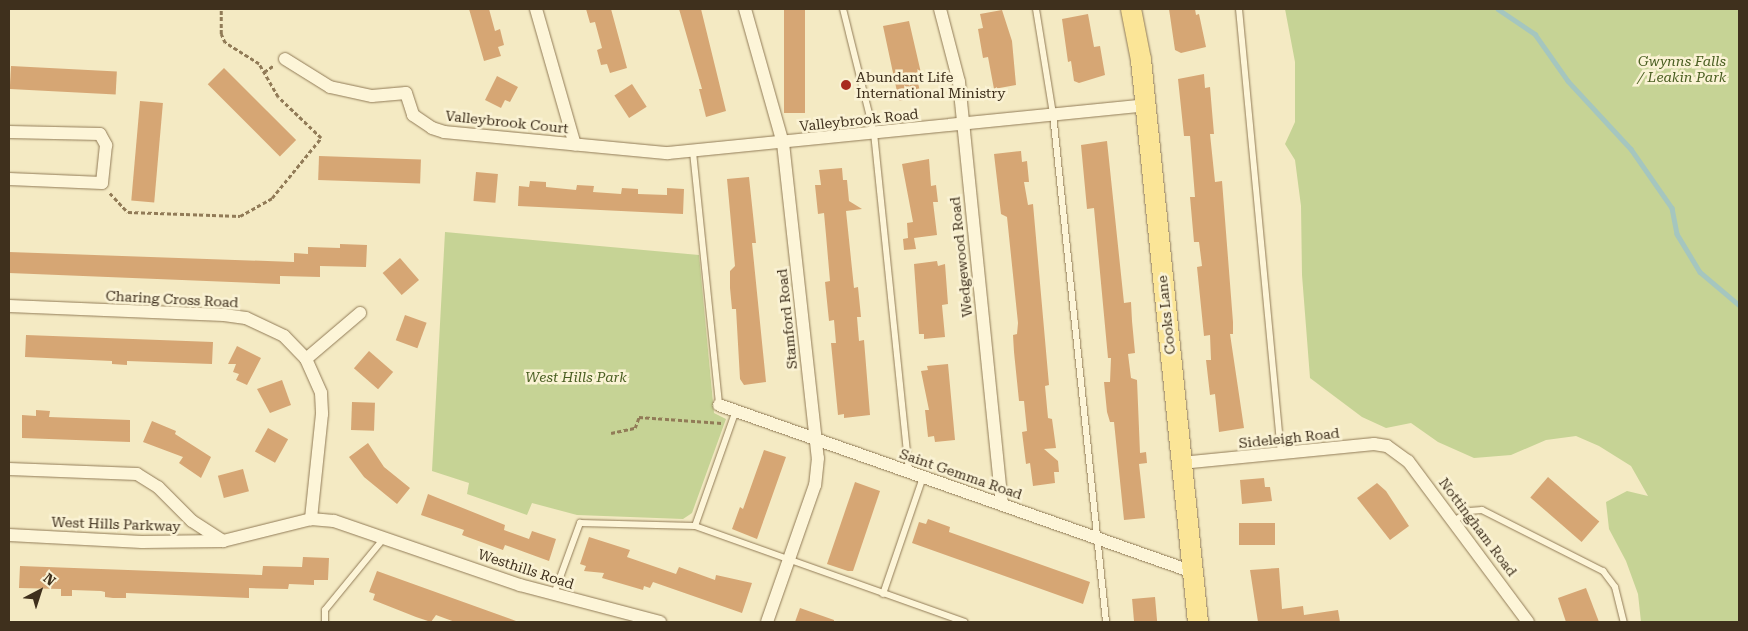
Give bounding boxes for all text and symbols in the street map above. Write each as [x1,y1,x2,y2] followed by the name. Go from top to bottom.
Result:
[1638,53,1726,85] park label: Gwynns Falls / Leakin Park
[856,69,1006,102] place label: Abundant Life International Ministry
[840,79,852,91] marker: Abundant Life International Ministry
[799,105,919,135] street label: Valleybrook Road
[445,107,569,137] street label: Valleybrook Court
[946,196,976,318] street label: Wedgewood Road
[773,268,801,370] street label: Stamford Road
[1153,275,1179,355] street label: Cooks Lane
[105,287,239,311] street label: Charing Cross Road
[525,369,627,385] park label: West Hills Park
[1238,424,1340,452] street label: Sideleigh Road
[897,445,1025,503] street label: Saint Gemma Road
[1435,474,1521,580] street label: Nottingham Road
[51,513,181,535] street label: West Hills Parkway
[476,546,576,592] street label: Westhills Road
[15,566,65,616] north arrow
[40,570,59,589] text: N

